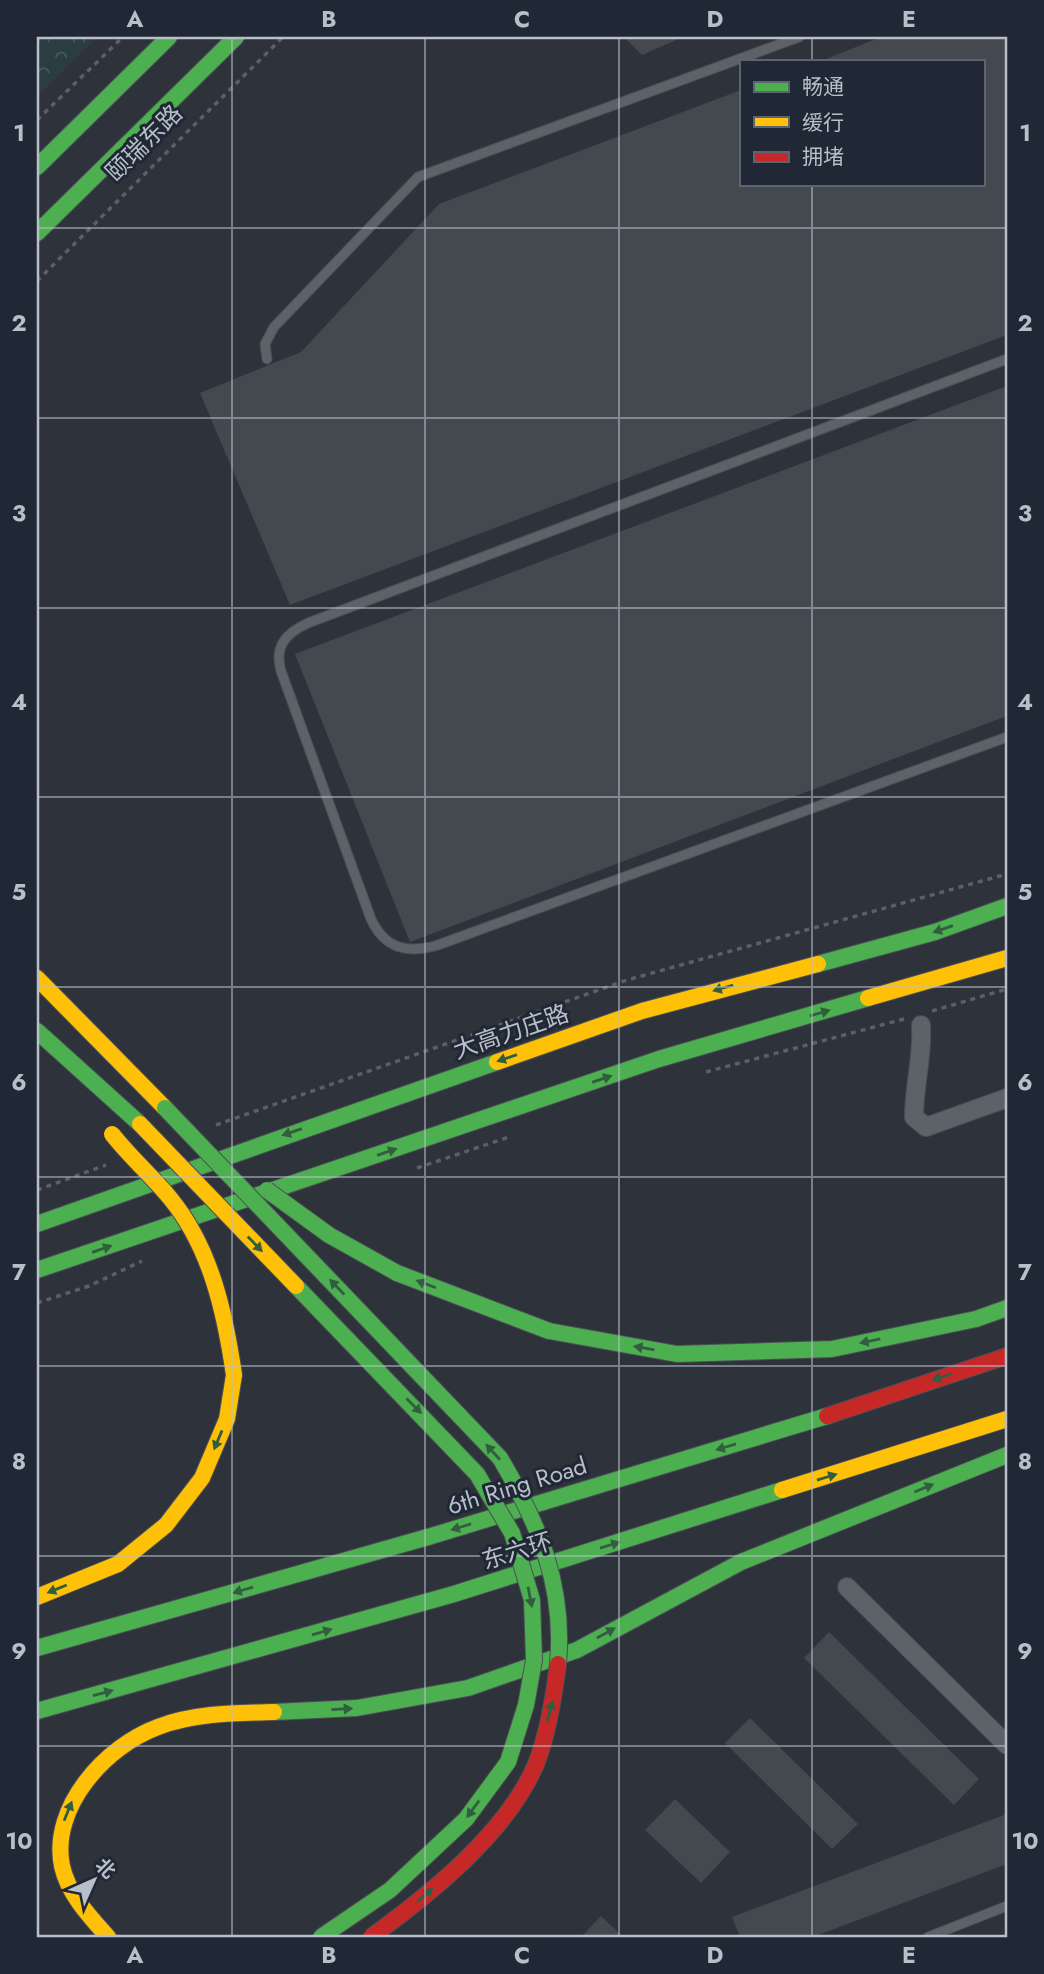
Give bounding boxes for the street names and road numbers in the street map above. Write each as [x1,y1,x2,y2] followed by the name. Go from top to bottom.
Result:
[97,96,190,189] street label: 颐瑞东路
[448,995,573,1068] street label: 大高力庄路
[443,1448,591,1523] street label: 6th Ring Road
[477,1523,556,1578] street label: 东六环

